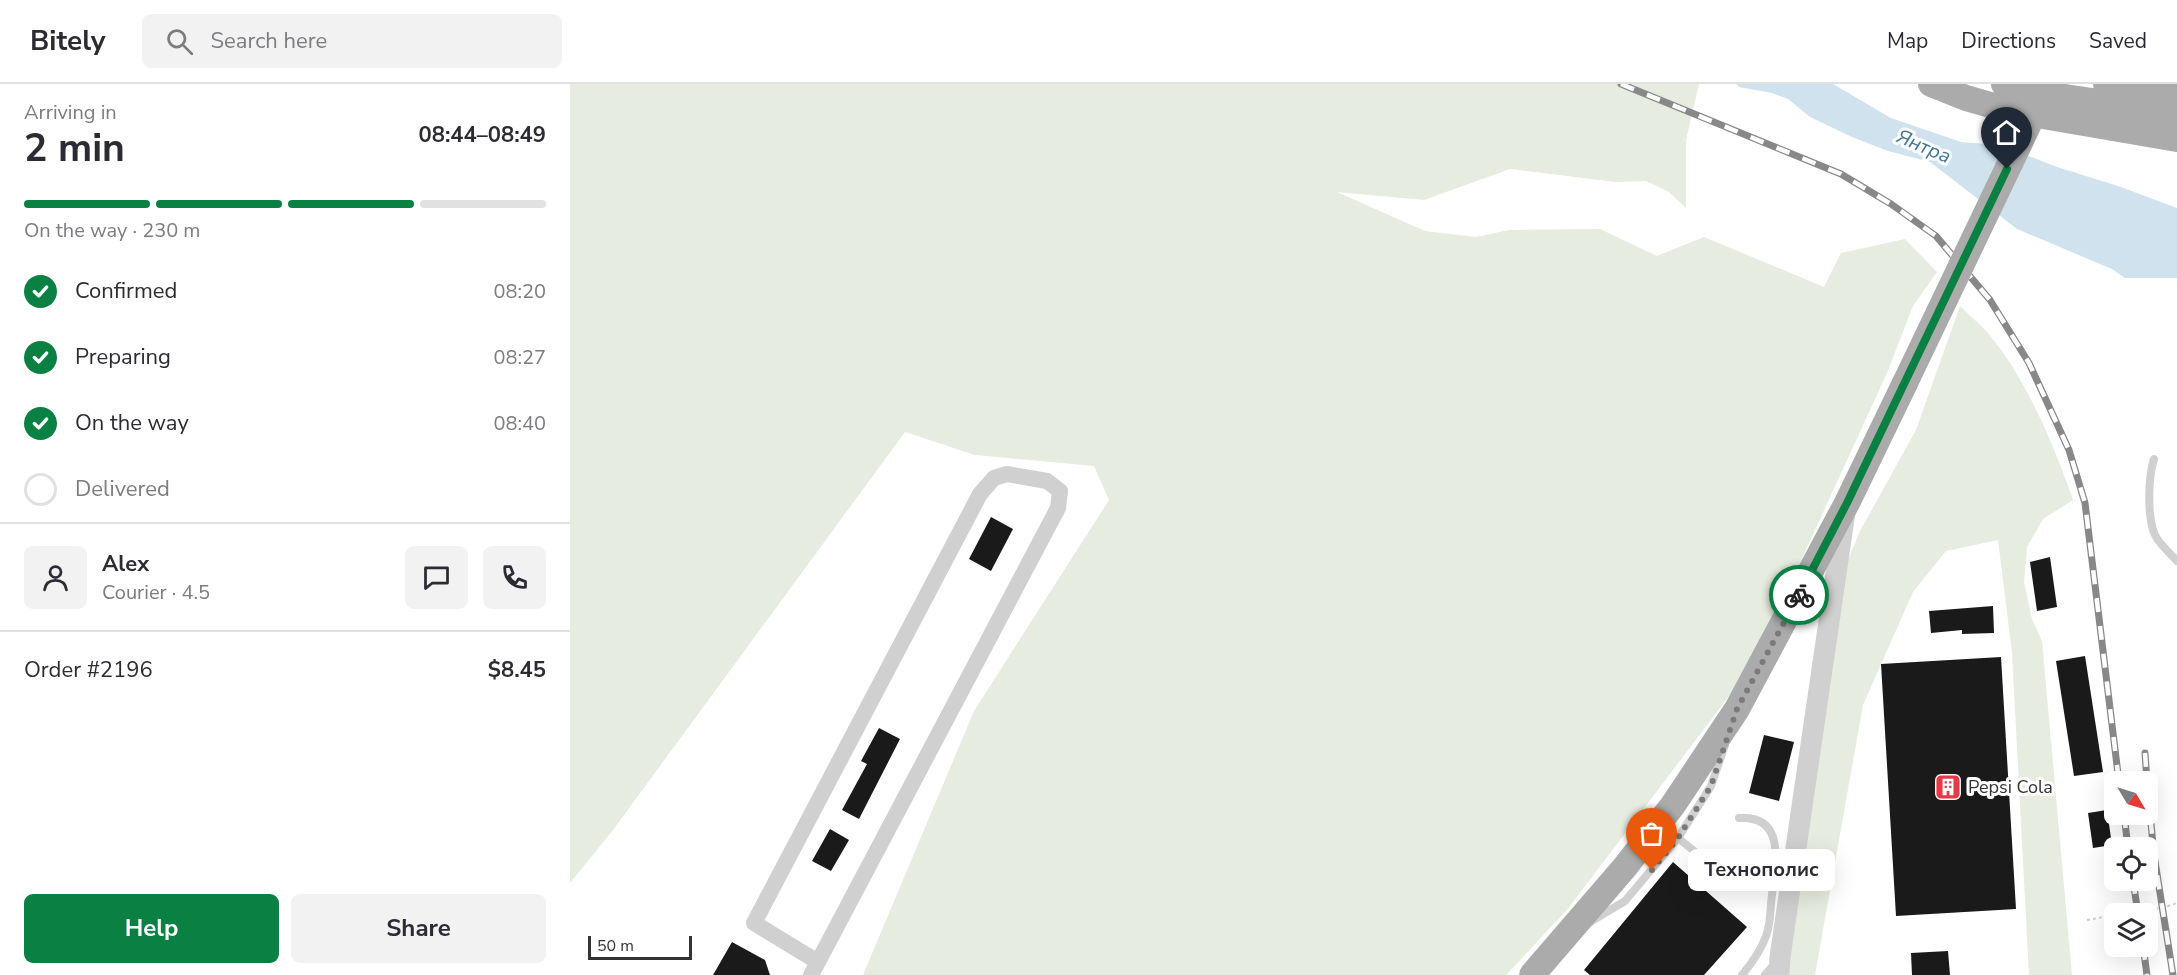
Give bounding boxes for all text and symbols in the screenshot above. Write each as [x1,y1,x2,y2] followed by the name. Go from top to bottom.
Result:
[142,14,562,68] search box
[30,22,106,60] text: Bitely
[163,25,196,58] icon: search
[211,26,327,56] text: Search here
[1887,27,1928,55] text: Map
[1961,27,2056,55] text: Directions
[2089,27,2147,55] text: Saved
[24,99,117,126] text: Arriving in
[1981,107,2032,169] pin
[1990,116,2023,149] icon: home
[418,120,546,150] text: 08:44–08:49
[24,122,125,175] text: 2 min
[1892,123,1955,170] water label: Янтра
[24,217,200,244] text: On the way · 230 m
[24,275,57,308] icon: check
[75,276,177,306] text: Confirmed
[493,278,546,305] text: 08:20
[24,341,57,374] icon: check
[75,342,171,372] text: Preparing
[493,344,546,371] text: 08:27
[24,407,57,440] icon: check
[75,408,189,438] text: On the way
[493,410,546,437] text: 08:40
[75,474,170,504] text: Delivered
[24,546,87,609] button: person
[405,546,468,609] button: chat
[483,546,546,609] button: phone
[102,549,149,579] text: Alex
[1769,565,1829,625] courier
[102,579,210,606] text: Courier · 4.5
[1783,579,1816,612] icon: bike
[24,655,153,685] text: Order #2196
[488,655,546,685] text: $8.45
[2104,771,2158,825] north arrow
[2104,771,2158,957] map controls
[1933,772,1963,802] building icon: Pepsi Cola
[1968,775,2053,799] place label: Pepsi Cola
[1626,808,1677,870] pin
[1635,817,1668,850] icon: bag
[2104,837,2158,891] button: locate
[1688,849,1835,891] callout: Технополис
[1704,856,1819,883] text: Технополис
[24,894,279,963] button: Help
[291,894,546,963] button: Share
[2104,903,2158,957] button: layers
[588,933,692,960] scale bar
[597,935,634,957] text: 50 m

